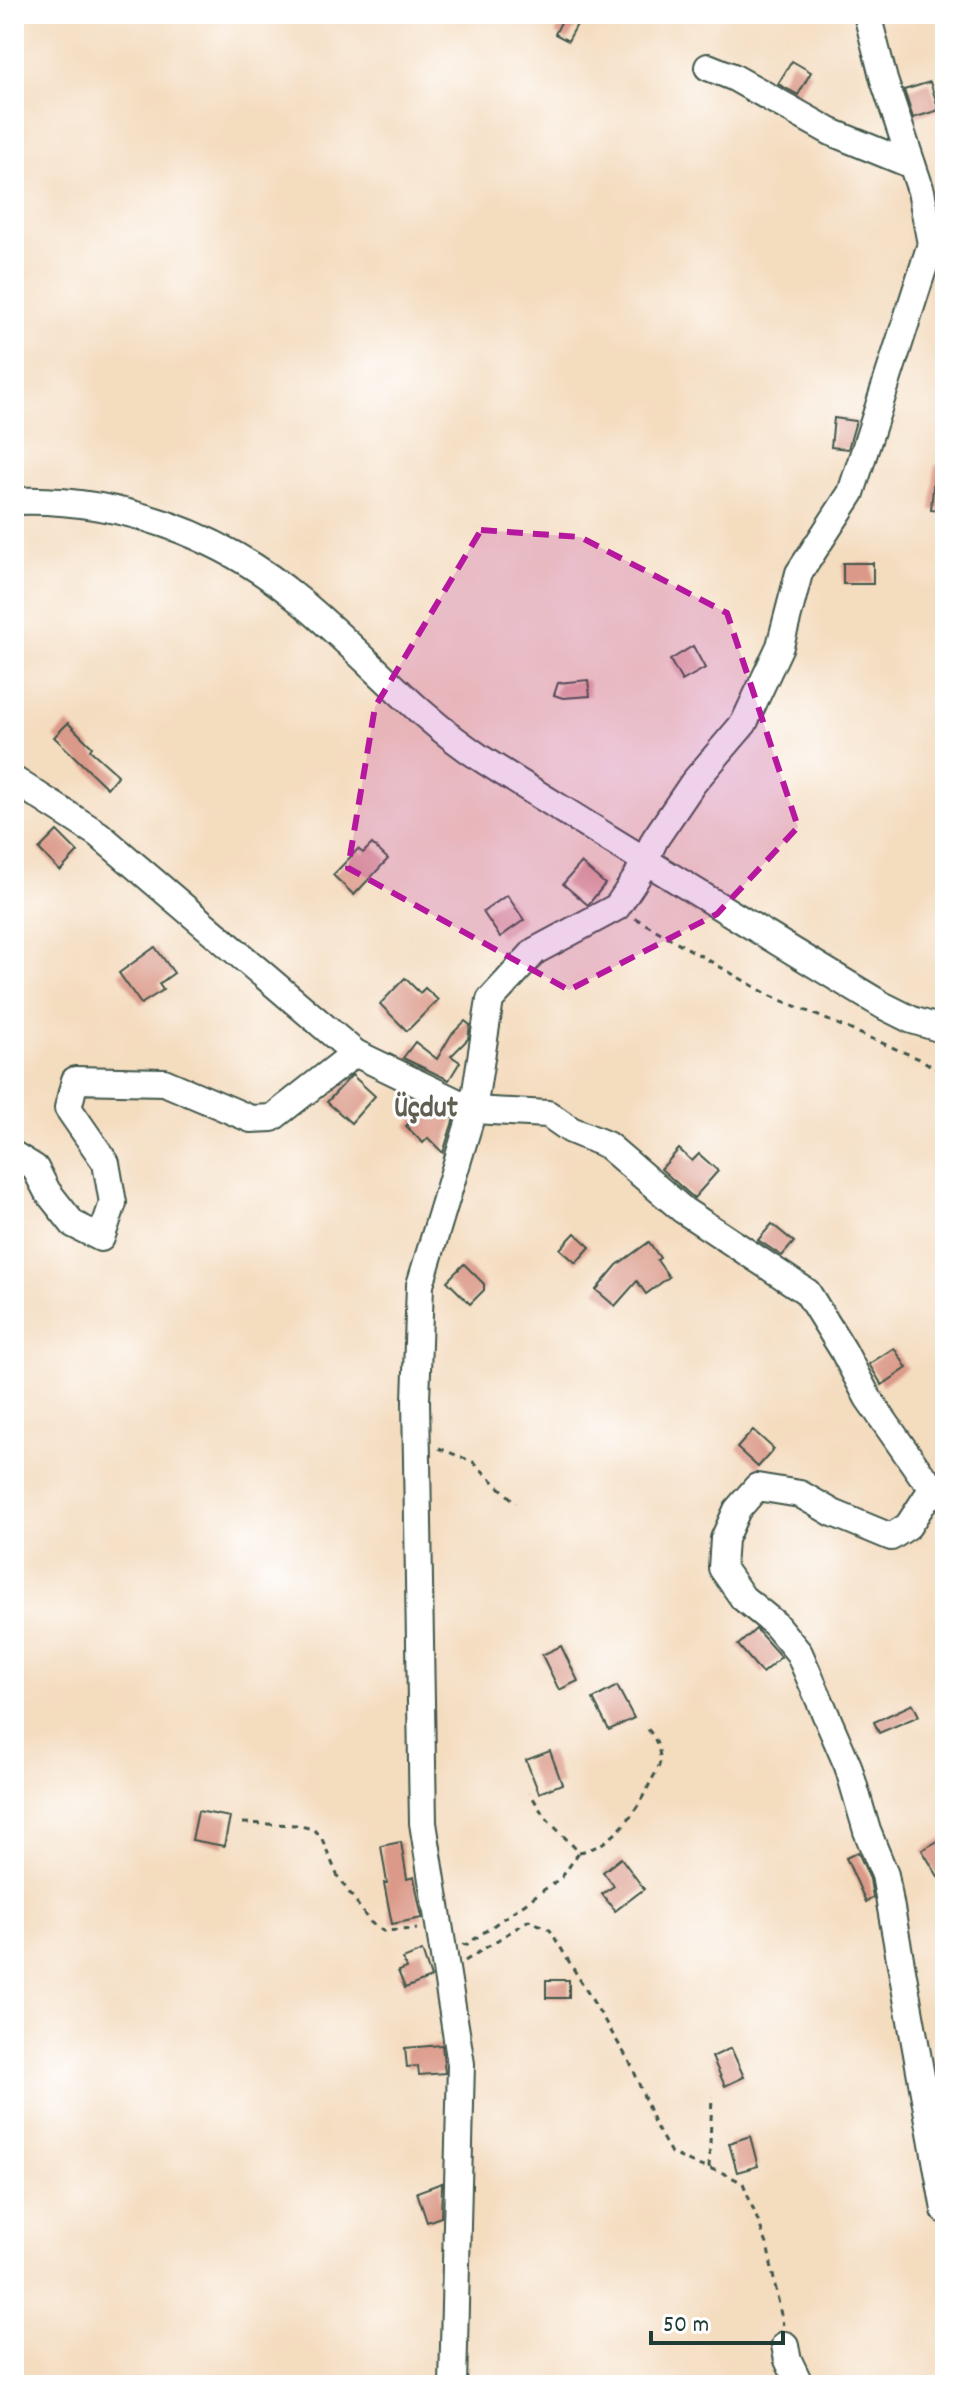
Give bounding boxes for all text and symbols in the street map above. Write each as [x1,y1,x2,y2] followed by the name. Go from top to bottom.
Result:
[394,1089,458,1132] district label: Üçdut
[651,2295,783,2345] scale bar
[663,2309,709,2343] text: 50 m

